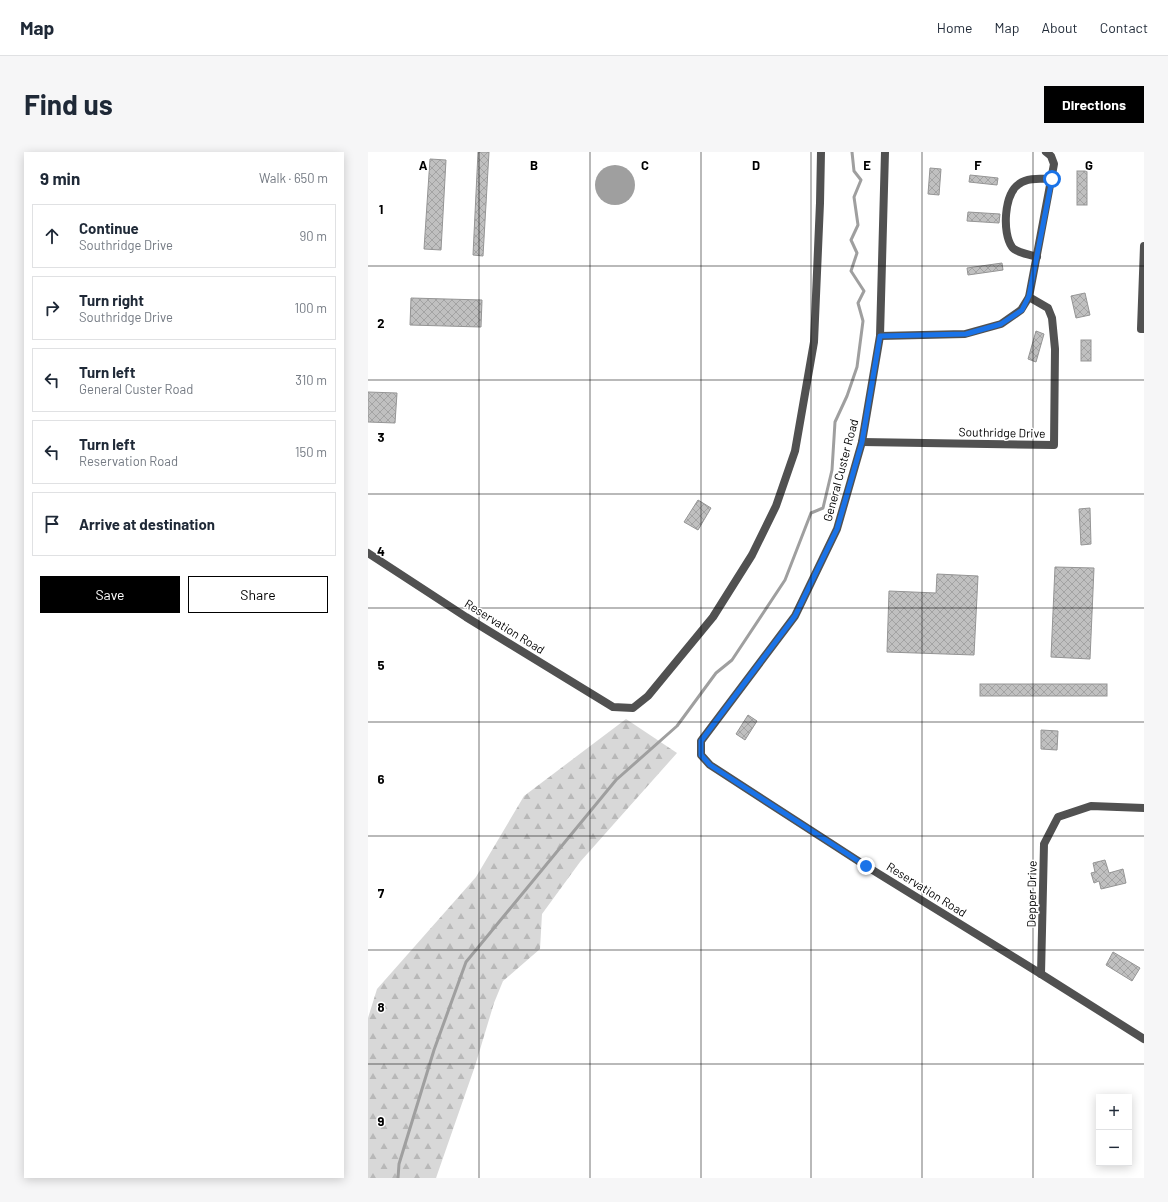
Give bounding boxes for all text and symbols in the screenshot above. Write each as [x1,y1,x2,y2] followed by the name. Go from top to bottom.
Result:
[20,16,54,39] text: Map
[937,19,973,36] text: Home
[995,19,1019,36] text: Map
[1041,19,1078,36] text: About
[1100,19,1148,36] text: Contact
[1044,86,1144,123] button: Directions
[24,87,113,121] text: Find us
[419,157,428,173] text: A
[530,157,538,173] text: B
[641,157,649,173] text: C
[752,157,760,173] text: D
[863,157,871,173] text: E
[974,157,982,173] text: F
[1085,157,1093,173] text: G
[40,168,80,188] text: 9 min
[259,170,328,186] text: Walk · 650 m
[1043,170,1061,188] route start
[379,201,383,217] text: 1
[79,219,139,237] text: Continue
[41,225,63,247] icon: ahead
[300,228,327,244] text: 90 m
[79,237,173,253] text: Southridge Drive
[79,291,144,309] text: Turn right
[41,297,63,319] icon: right
[294,300,327,316] text: 100 m
[79,309,173,325] text: Southridge Drive
[377,315,385,331] text: 2
[79,363,135,381] text: Turn left
[41,369,63,391] icon: left
[295,372,327,388] text: 310 m
[79,381,193,397] text: General Custer Road
[820,417,860,523] street label: General Custer Road
[959,424,1045,440] street label: Southridge Drive
[377,429,385,445] text: 3
[79,435,135,453] text: Turn left
[41,441,63,463] icon: left
[295,444,327,460] text: 150 m
[79,453,178,469] text: Reservation Road
[41,513,63,535] icon: arrive
[79,515,215,533] text: Arrive at destination
[377,543,385,559] text: 4
[40,576,180,613] button: Save
[188,576,328,613] button: Share
[462,596,548,656] street label: Reservation Road
[377,657,385,673] text: 5
[378,771,385,787] text: 6
[857,857,875,875] route end
[884,859,970,919] street label: Reservation Road
[1023,860,1039,928] street label: Depper Drive
[378,885,385,901] text: 7
[377,999,385,1015] text: 8
[1096,1094,1132,1166] map controls
[1096,1094,1132,1130] button: +
[378,1113,385,1129] text: 9
[1096,1130,1132,1166] button: −

